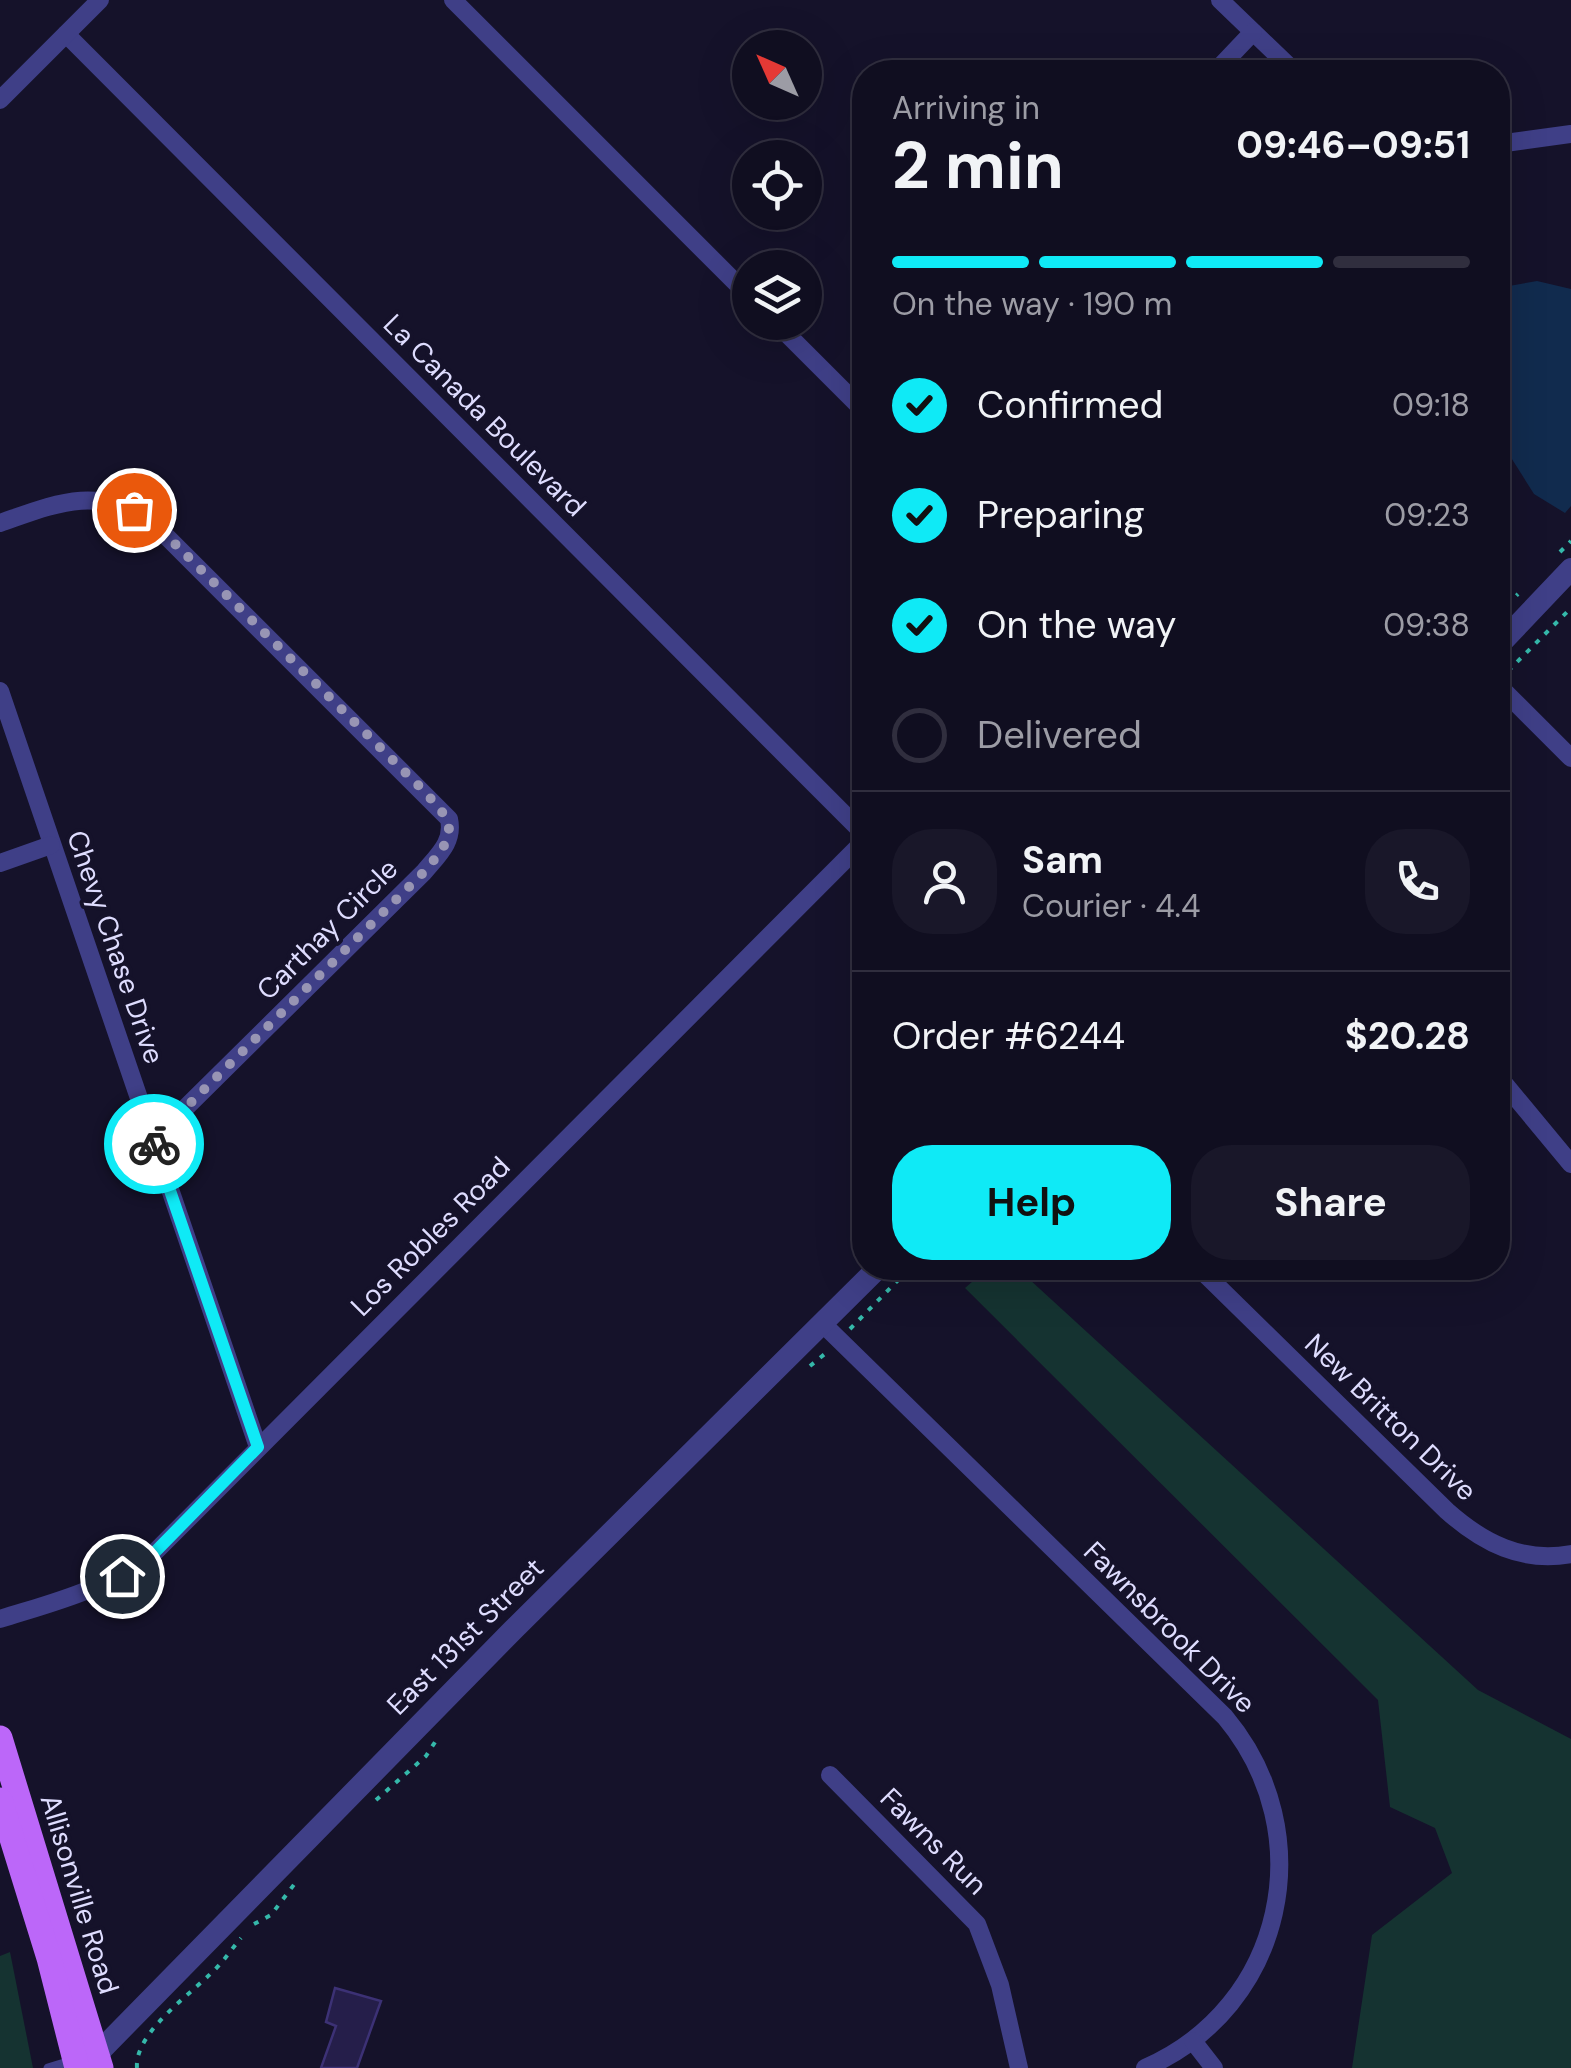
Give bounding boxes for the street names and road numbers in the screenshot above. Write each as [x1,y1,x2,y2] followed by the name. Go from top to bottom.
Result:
[375,306,594,525] street label: La Canada Boulevard
[58,826,173,1069] street label: Chevy Chase Drive
[249,851,406,1008] street label: Carthay Circle
[343,1149,518,1324] street label: Los Robles Road
[1297,1326,1485,1509] street label: New Britton Drive
[1076,1533,1264,1721] street label: Fawnsbrook Drive
[379,1550,552,1723] street label: East 131st Street
[872,1780,995,1903] street label: Fawns Run
[32,1790,127,1998] street label: Allisonville Road

